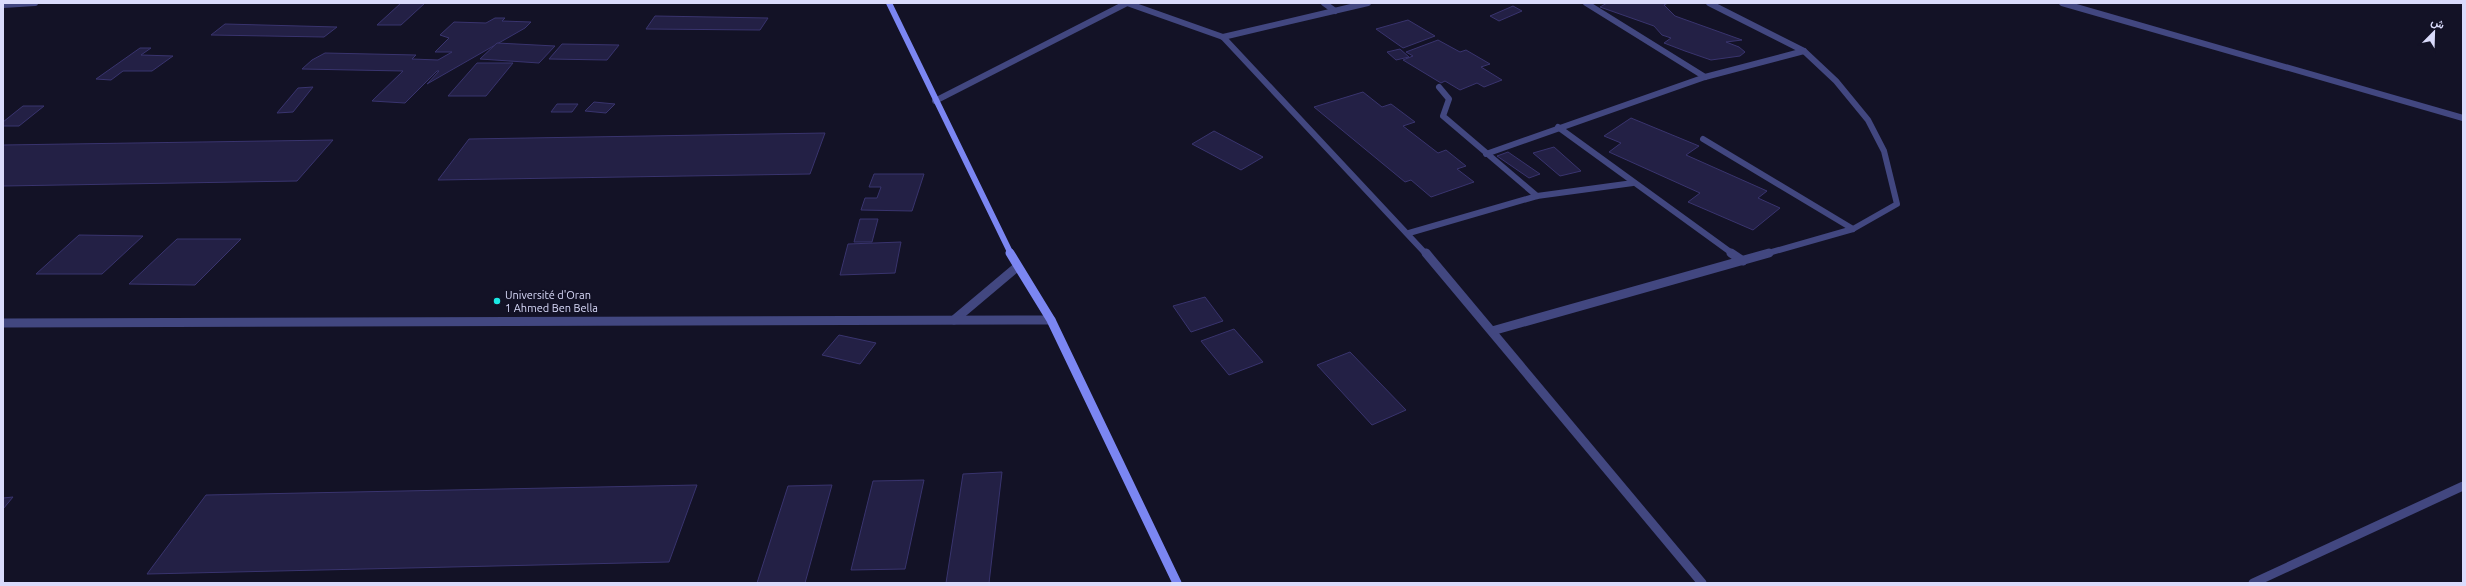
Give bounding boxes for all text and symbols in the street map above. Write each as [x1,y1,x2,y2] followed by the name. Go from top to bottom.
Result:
[2414,12,2454,52] north arrow
[2429,15,2446,32] text: ش
[505,289,598,314] place label: Université d'Oran 1 Ahmed Ben Bella
[492,296,502,306] marker: Université d'Oran 1 Ahmed Ben Bella

